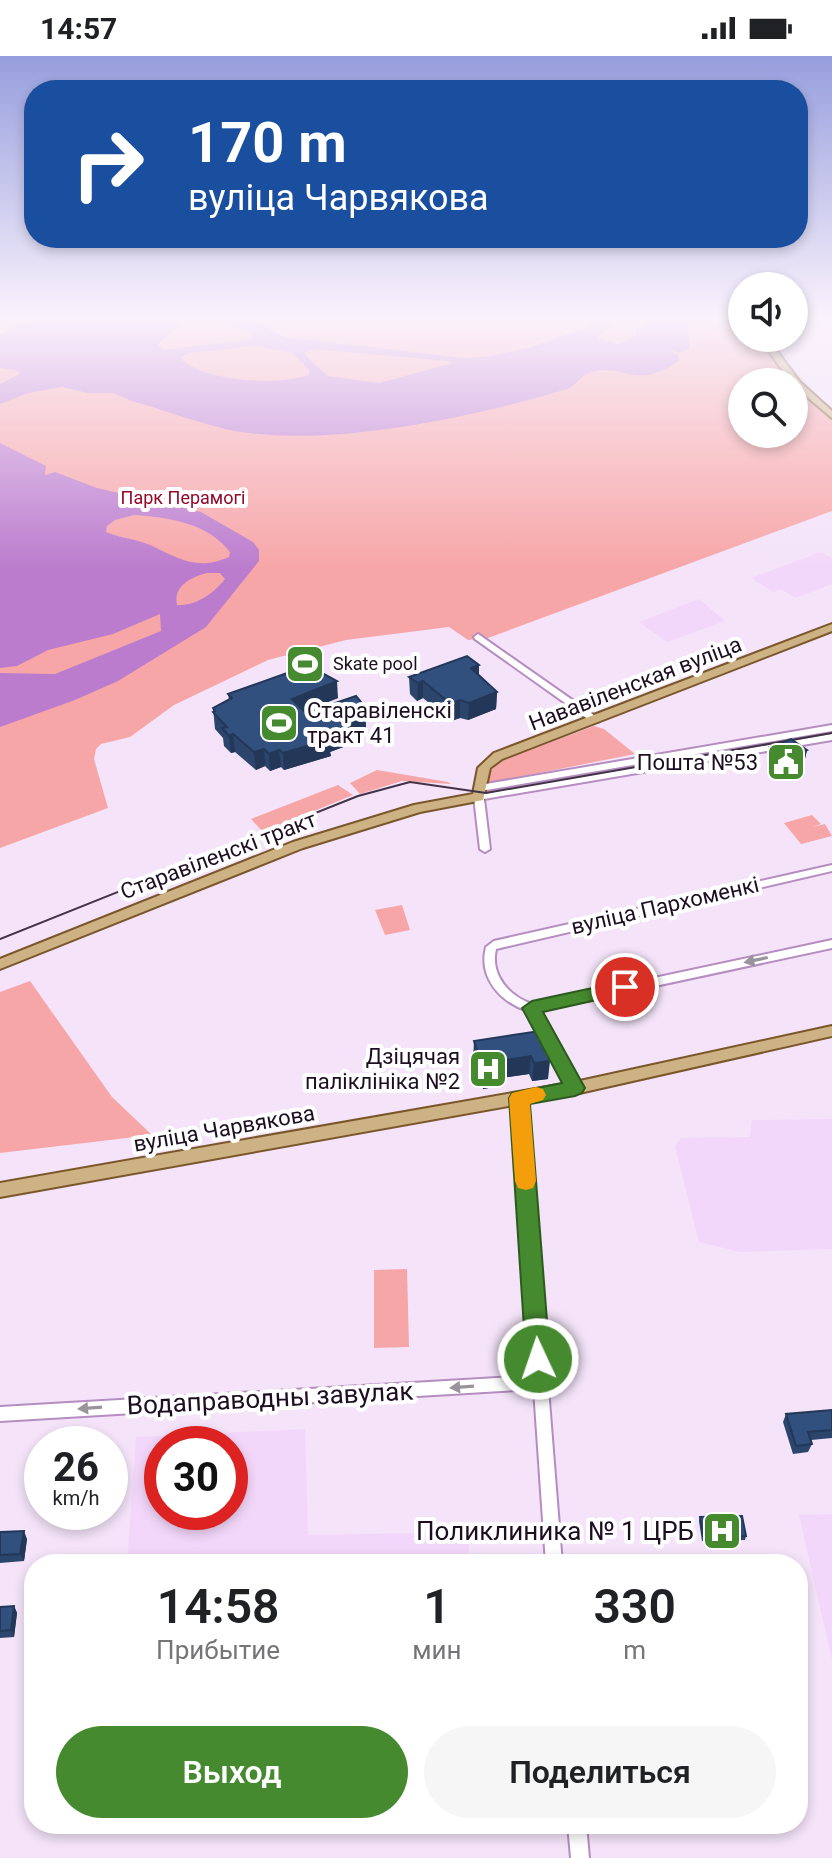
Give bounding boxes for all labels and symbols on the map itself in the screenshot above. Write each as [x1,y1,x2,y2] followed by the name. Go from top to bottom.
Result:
[121,487,245,508] park label: Парк Перамогі
[525,631,745,736] street label: Нававіленская вуліца
[284,643,326,685] sports icon: Skate pool
[333,653,418,674] place label: Skate pool
[307,698,452,748] place label: Старавіленскі тракт 41
[258,702,300,744] sports icon: Старавіленскі тракт 41
[765,741,807,783] public building icon: Пошта №53
[637,750,758,775] place label: Пошта №53
[117,806,320,904] street label: Старавіленскі тракт
[569,872,761,939] street label: вуліца Пархоменкі
[591,953,659,1021] pin
[743,954,768,967] one-way arrow
[305,1044,460,1094] place label: Дзіцячая паліклініка №2
[467,1048,509,1090] hospital icon: Дзіцячая паліклініка №2
[131,1100,317,1157] street label: вуліца Чарвякова
[496,1317,580,1401] position arrow
[126,1376,414,1420] street label: Водаправодны завулак
[449,1381,474,1394] one-way arrow
[77,1402,102,1415] one-way arrow
[144,1426,248,1530] speed limit sign: 30
[701,1510,743,1552] hospital icon: Поликлиника № 1 ЦРБ
[416,1516,694,1546] place label: Поликлиника № 1 ЦРБ

